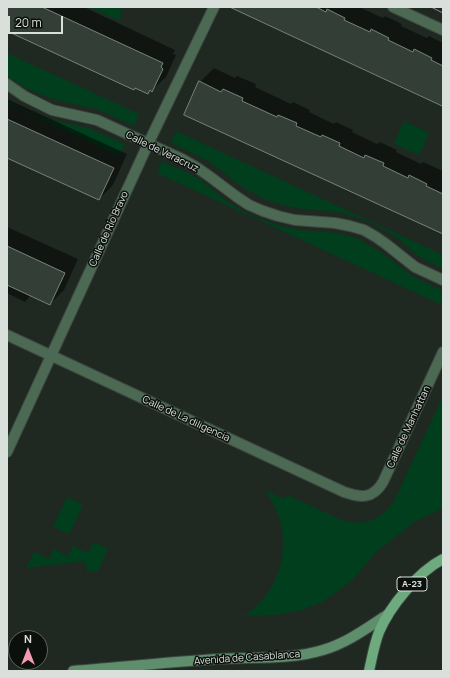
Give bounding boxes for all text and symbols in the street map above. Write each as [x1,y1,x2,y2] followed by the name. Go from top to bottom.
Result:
[10,8,65,34] scale bar
[15,14,42,31] text: 20 m
[124,129,200,175] street label: Calle de Veracruz
[87,189,131,269] street label: Calle de Río Bravo
[385,384,433,470] street label: Calle de Manhattan
[140,393,232,445] street label: Calle de La diligencia
[397,577,427,591] road number: A-23
[8,630,48,670] north arrow
[24,631,32,646] text: N
[194,648,300,668] street label: Avenida de Casablanca

